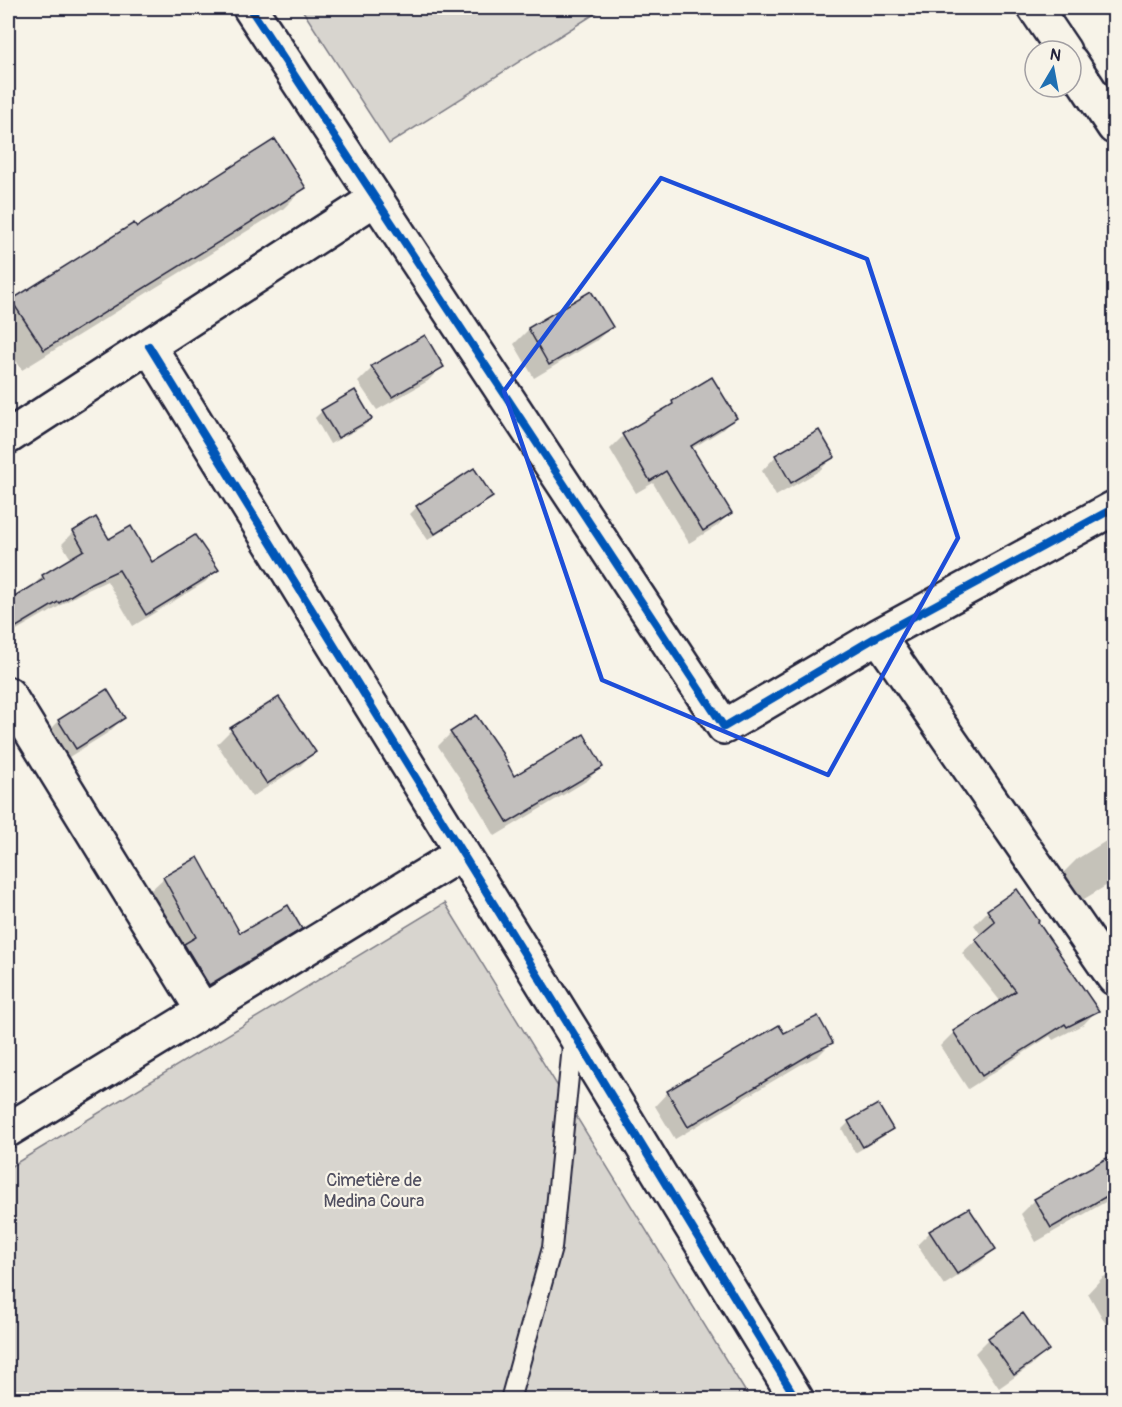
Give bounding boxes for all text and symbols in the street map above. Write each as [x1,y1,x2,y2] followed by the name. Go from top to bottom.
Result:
[1023,39,1083,99] north arrow
[1048,44,1063,66] text: N
[324,1169,424,1213] park label: Cimetière de Medina Coura

